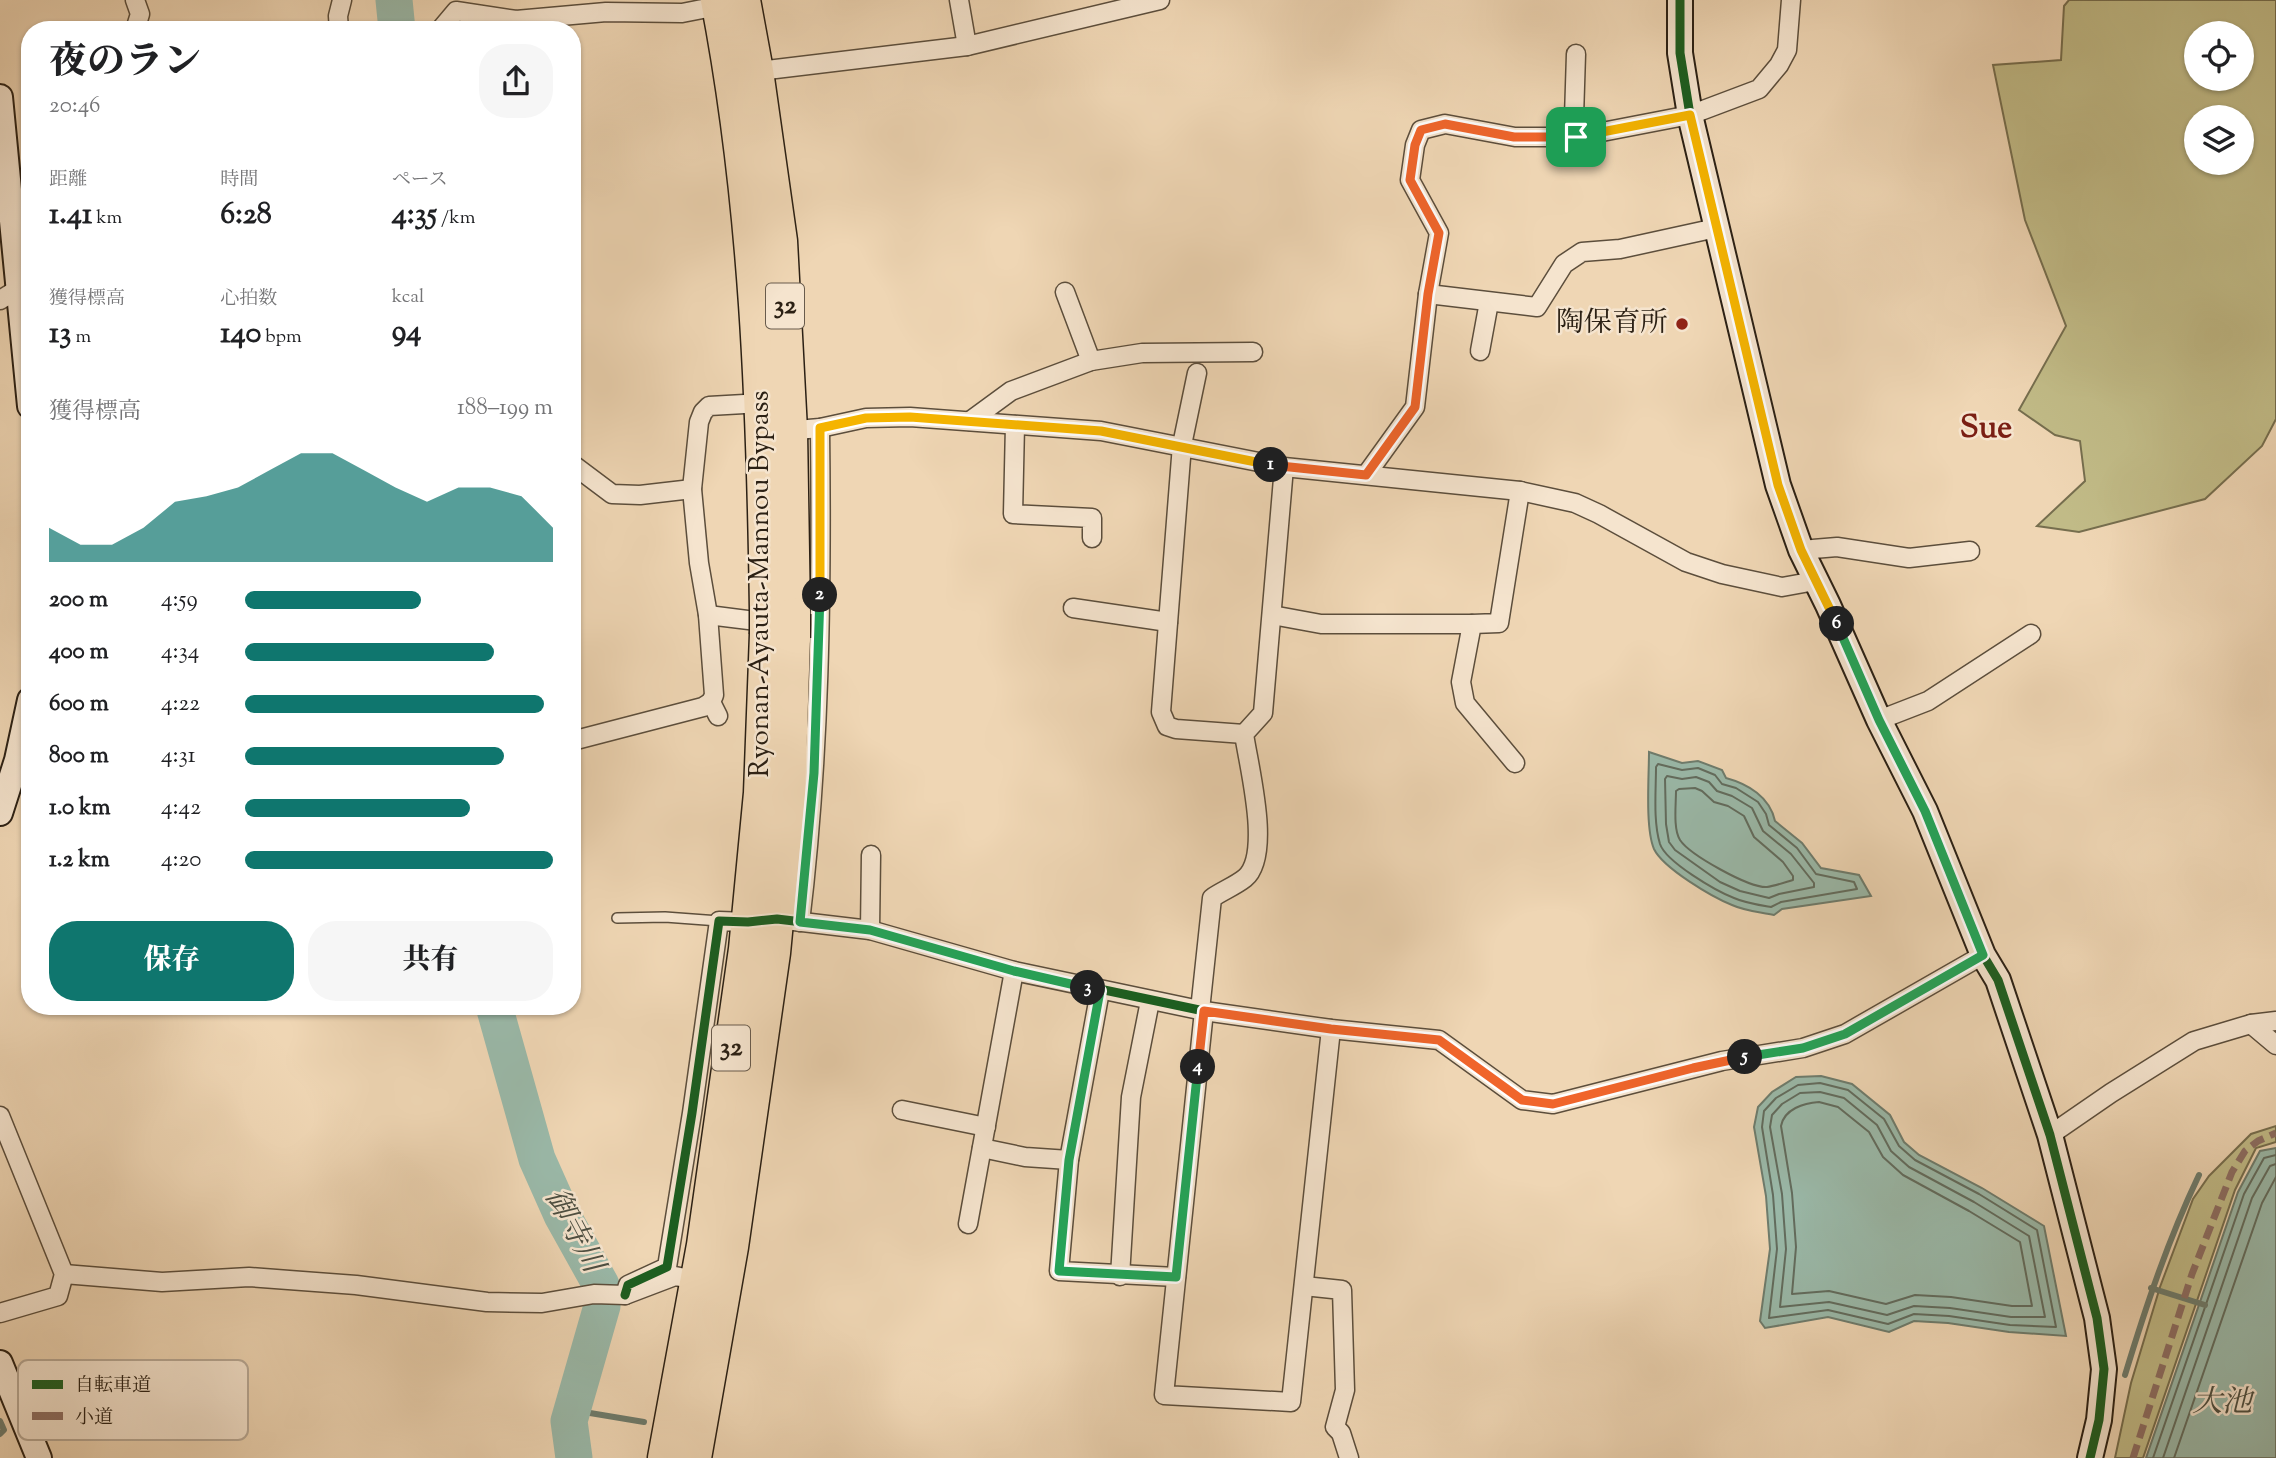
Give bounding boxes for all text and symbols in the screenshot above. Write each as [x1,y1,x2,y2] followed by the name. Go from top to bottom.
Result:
[2184,21,2254,175] map controls
[2184,21,2254,91] button: locate
[49,37,201,91] text: 夜のラン
[479,44,553,118] button: share
[49,90,101,123] text: 20:46
[2184,105,2254,175] button: layers
[1546,107,1606,167] pin
[1557,118,1595,156] icon: arrive
[49,167,87,194] text: 距離
[220,167,258,194] text: 時間
[392,167,448,194] text: ペース
[49,194,92,237] text: 1.41
[220,194,272,237] text: 6:28
[392,194,437,237] text: 4:35
[92,205,122,232] text: km
[437,205,475,232] text: /km
[392,284,424,311] text: kcal
[766,284,804,328] road number: 32
[49,286,125,313] text: 獲得標高
[220,286,277,313] text: 心拍数
[1556,304,1668,344] place label: 陶保育所
[392,311,421,354] text: 94
[49,313,71,356] text: 13
[220,313,261,356] text: 140
[1674,316,1690,332] marker: 陶保育所
[71,324,91,351] text: m
[261,324,302,351] text: bpm
[741,390,781,778] street label: Ryonan-Ayauta-Mannou Bypass
[457,392,553,425] text: 188–199 m
[49,396,141,429] text: 獲得標高
[1960,406,2012,452] district label: Sue
[1254,448,1288,482] pin: 1
[1267,451,1274,478] text: 1
[802,578,838,612] pin: 2
[815,581,824,608] text: 2
[49,584,108,617] text: 200 m
[161,584,198,617] text: 4:59
[1820,606,1854,642] pin: 6
[1832,610,1841,637] text: 6
[49,636,109,669] text: 400 m
[161,636,199,669] text: 4:34
[49,688,109,721] text: 600 m
[161,688,200,721] text: 4:22
[49,740,109,773] text: 800 m
[161,740,196,773] text: 4:31
[49,792,111,825] text: 1.0 km
[161,792,201,825] text: 4:42
[49,844,110,877] text: 1.2 km
[161,844,202,877] text: 4:20
[49,921,294,1001] button: 保存
[308,921,553,1001] button: 共有
[1070,970,1106,1006] pin: 3
[1084,974,1091,1001] text: 3
[712,1026,750,1070] road number: 32
[1728,1040,1762,1074] pin: 5
[1741,1043,1748,1070] text: 5
[1180,1050,1216,1084] pin: 4
[1193,1053,1202,1080] text: 4
[533,1181,615,1283] water label: 御寺川
[18,1360,248,1440] legend
[75,1373,151,1400] text: 自転車道
[2192,1382,2255,1425] water label: 大池
[75,1405,113,1432] text: 小道

